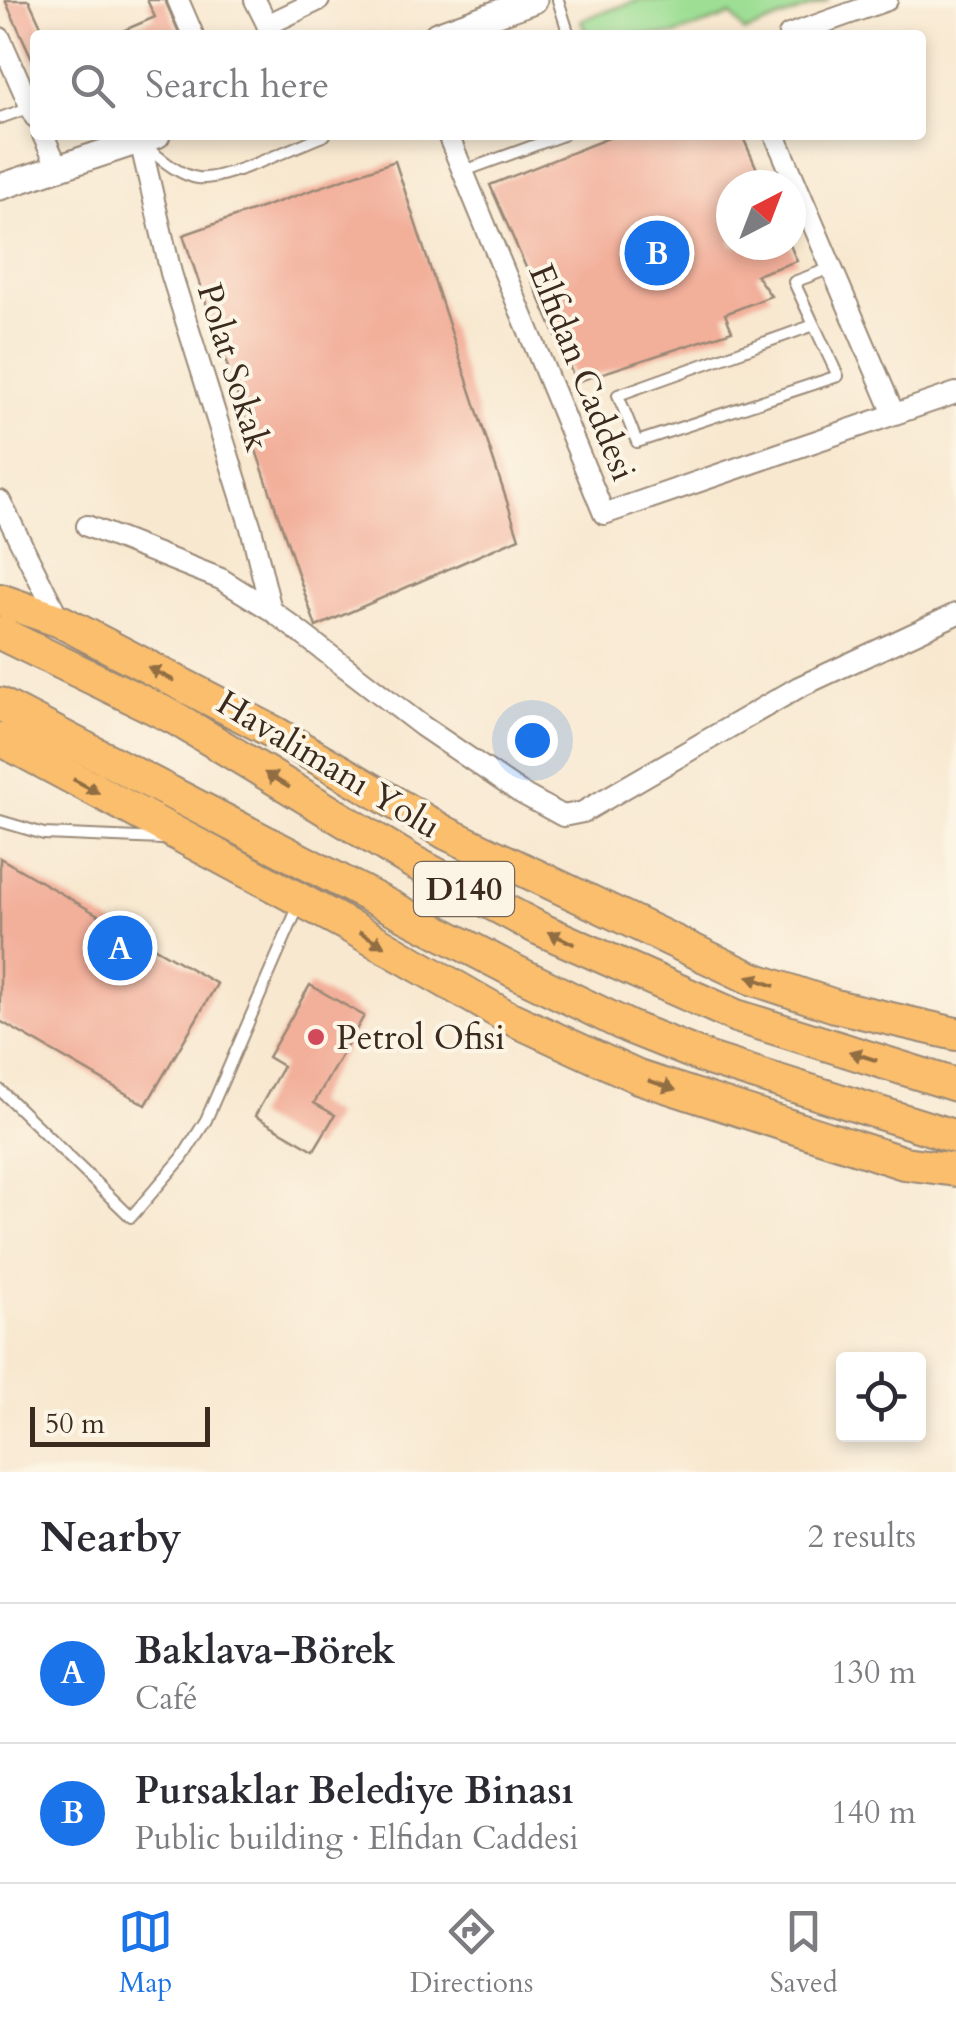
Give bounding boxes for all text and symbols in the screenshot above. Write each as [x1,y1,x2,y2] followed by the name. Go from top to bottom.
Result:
[30,30,926,140] search box
[65,58,120,113] icon: search
[145,59,329,111] text: Search here
[716,170,806,260] north arrow
[624,216,690,290] pin: B
[517,257,647,488] street label: Elfidan Caddesi
[185,277,281,457] street label: Polat Sokak
[146,666,175,683] one-way arrow
[208,679,449,851] street label: Havalimanı Yolu
[507,715,558,766] your location
[263,772,291,789] one-way arrow
[71,777,100,794] one-way arrow
[414,862,514,916] road number: D140
[88,910,152,986] pin: A
[358,930,386,948] one-way arrow
[546,930,575,947] one-way arrow
[745,973,775,988] one-way arrow
[336,1014,505,1062] place label: Petrol Ofisi
[305,1026,327,1048] marker: Petrol Ofisi
[847,1048,878,1063] one-way arrow
[648,1078,678,1093] one-way arrow
[836,1352,926,1442] map controls
[836,1352,926,1442] button: locate
[30,1402,210,1446] scale bar
[45,1405,105,1443] text: 50 m
[40,1509,182,1566] text: Nearby
[808,1515,916,1559] text: 2 results
[135,1625,395,1677] text: Baklava-Börek
[60,1651,85,1695] text: A
[831,1651,916,1695] text: 130 m
[135,1677,198,1721] text: Café
[135,1765,574,1817] text: Pursaklar Belediye Binası
[61,1791,84,1835] text: B
[831,1791,916,1835] text: 140 m
[135,1817,578,1861] text: Public building · Elfidan Caddesi
[118,1904,173,2002] tab: Map
[410,1904,533,2002] tab: Directions
[770,1904,838,2002] tab: Saved

